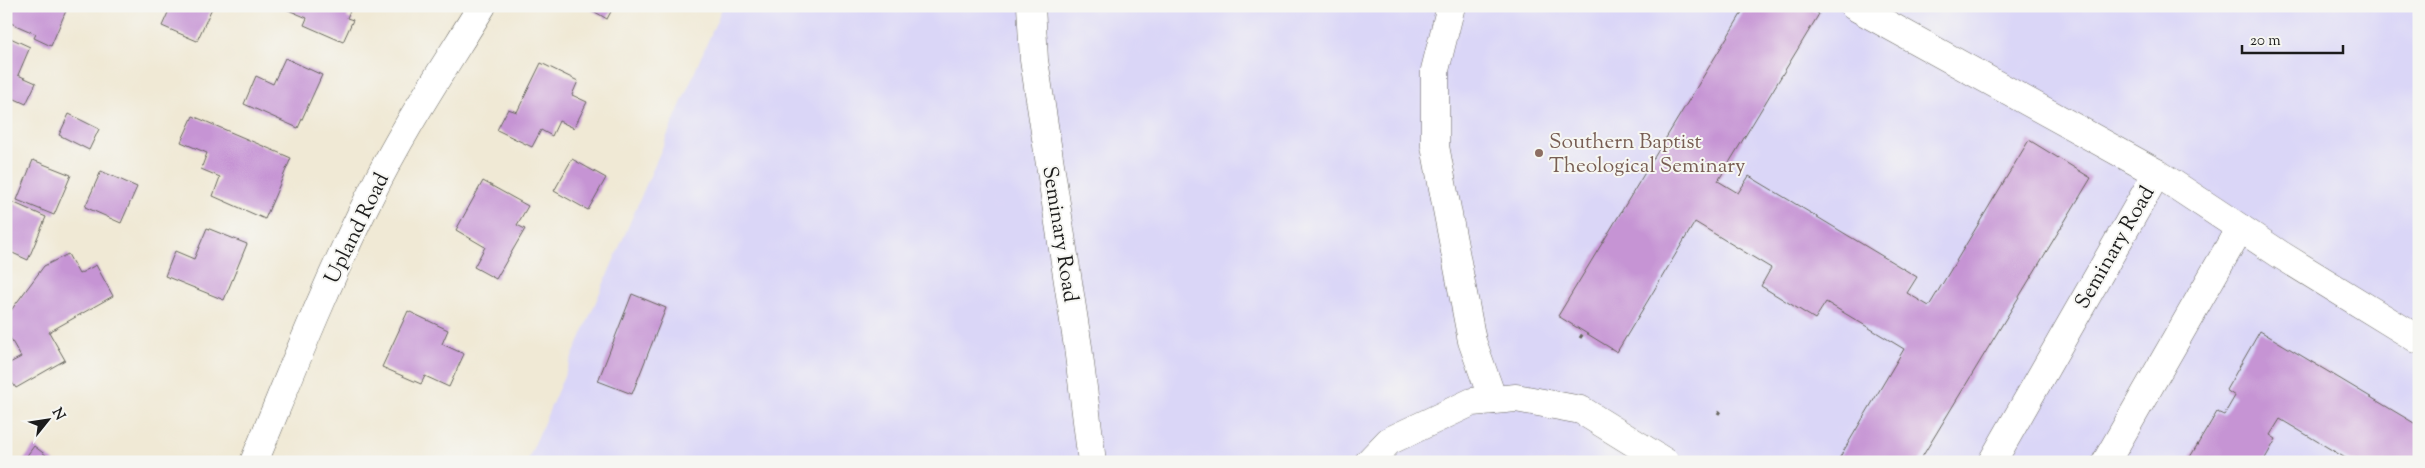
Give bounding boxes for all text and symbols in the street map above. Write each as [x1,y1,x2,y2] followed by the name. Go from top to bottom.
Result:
[2242,22,2344,54] scale bar
[2250,31,2281,52] text: 20 m
[1549,128,1746,182] place label: Southern Baptist Theological Seminary
[1533,147,1545,159] marker: Southern Baptist Theological Seminary
[1033,164,1085,305] street label: Seminary Road
[318,168,398,289] street label: Upland Road
[2068,181,2163,315] street label: Seminary Road
[22,396,72,446] north arrow
[46,405,69,424] text: N

